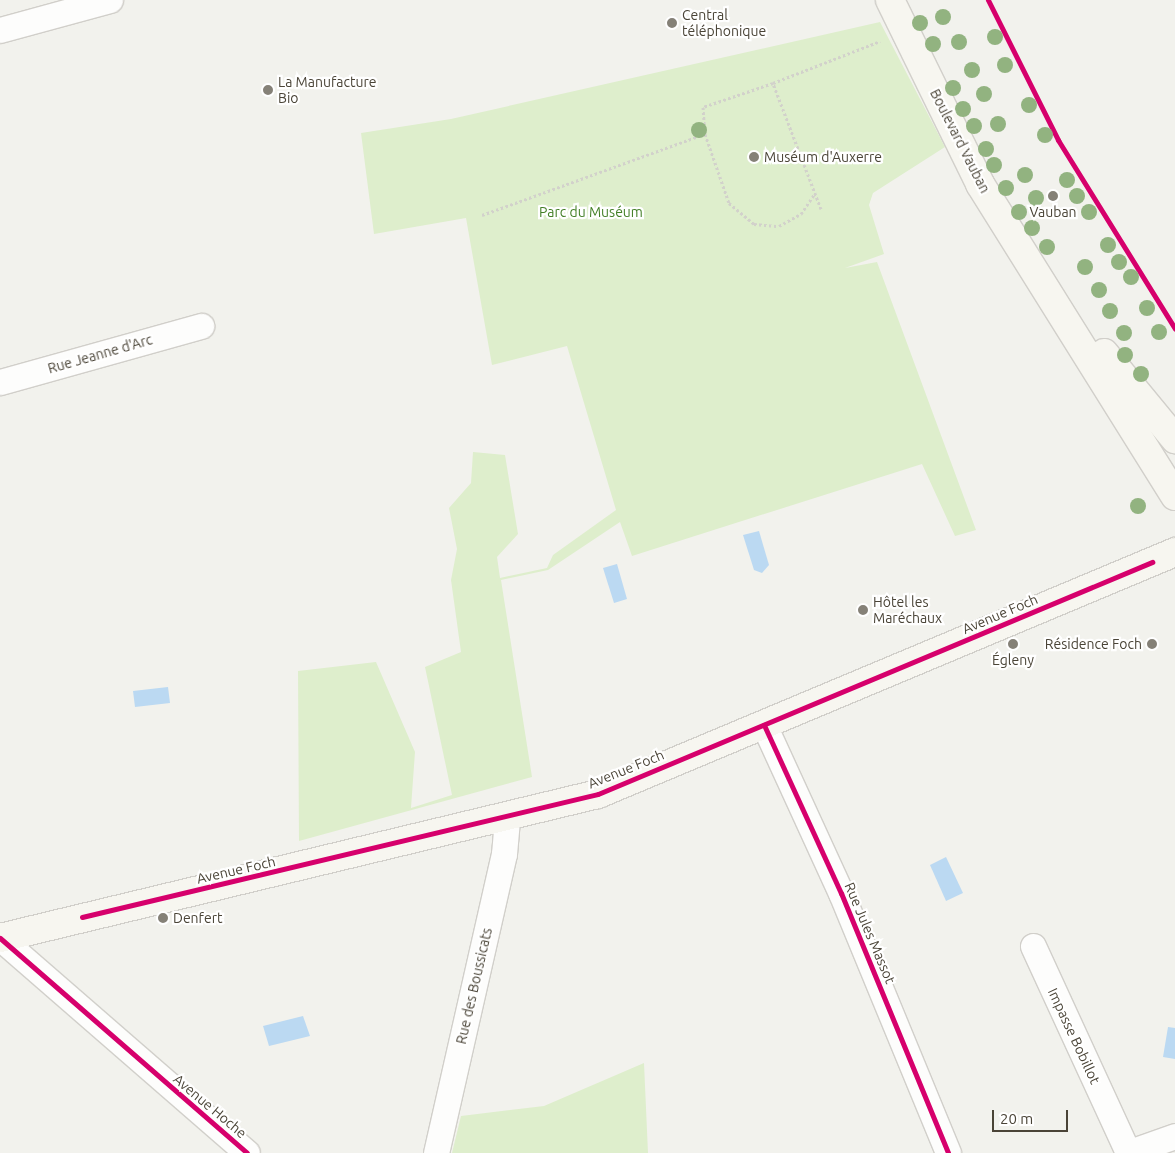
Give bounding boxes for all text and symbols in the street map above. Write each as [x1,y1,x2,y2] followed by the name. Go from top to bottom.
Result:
[682,7,766,40] place label: Central téléphonique
[666,17,678,29] marker: Central téléphonique
[278,74,376,106] place label: La Manufacture Bio
[262,84,274,96] marker: La Manufacture Bio
[927,86,993,196] street label: Boulevard Vauban
[764,149,882,165] place label: Muséum d'Auxerre
[748,151,760,163] marker: Muséum d'Auxerre
[1047,190,1059,202] marker: Vauban
[539,204,643,220] park label: Parc du Muséum
[1029,204,1077,220] place label: Vauban
[46,331,154,377] street label: Rue Jeanne d'Arc
[960,591,1040,637] street label: Avenue Foch
[873,594,942,626] place label: Hôtel les Maréchaux
[857,604,869,616] marker: Hôtel les Maréchaux
[1045,636,1142,652] place label: Résidence Foch
[1007,638,1019,650] marker: Égleny
[1146,638,1158,650] marker: Résidence Foch
[992,652,1034,668] place label: Égleny
[586,746,666,792] street label: Avenue Foch
[195,853,277,887] street label: Avenue Foch
[841,880,899,986] street label: Rue Jules Massot
[173,910,222,926] place label: Denfert
[157,912,169,924] marker: Denfert
[452,926,496,1046] street label: Rue des Boussicats
[1044,985,1104,1087] street label: Impasse Bobillot
[170,1070,250,1142] street label: Avenue Hoche
[995,1100,1071,1132] scale bar
[1000,1110,1033,1127] text: 20 m

